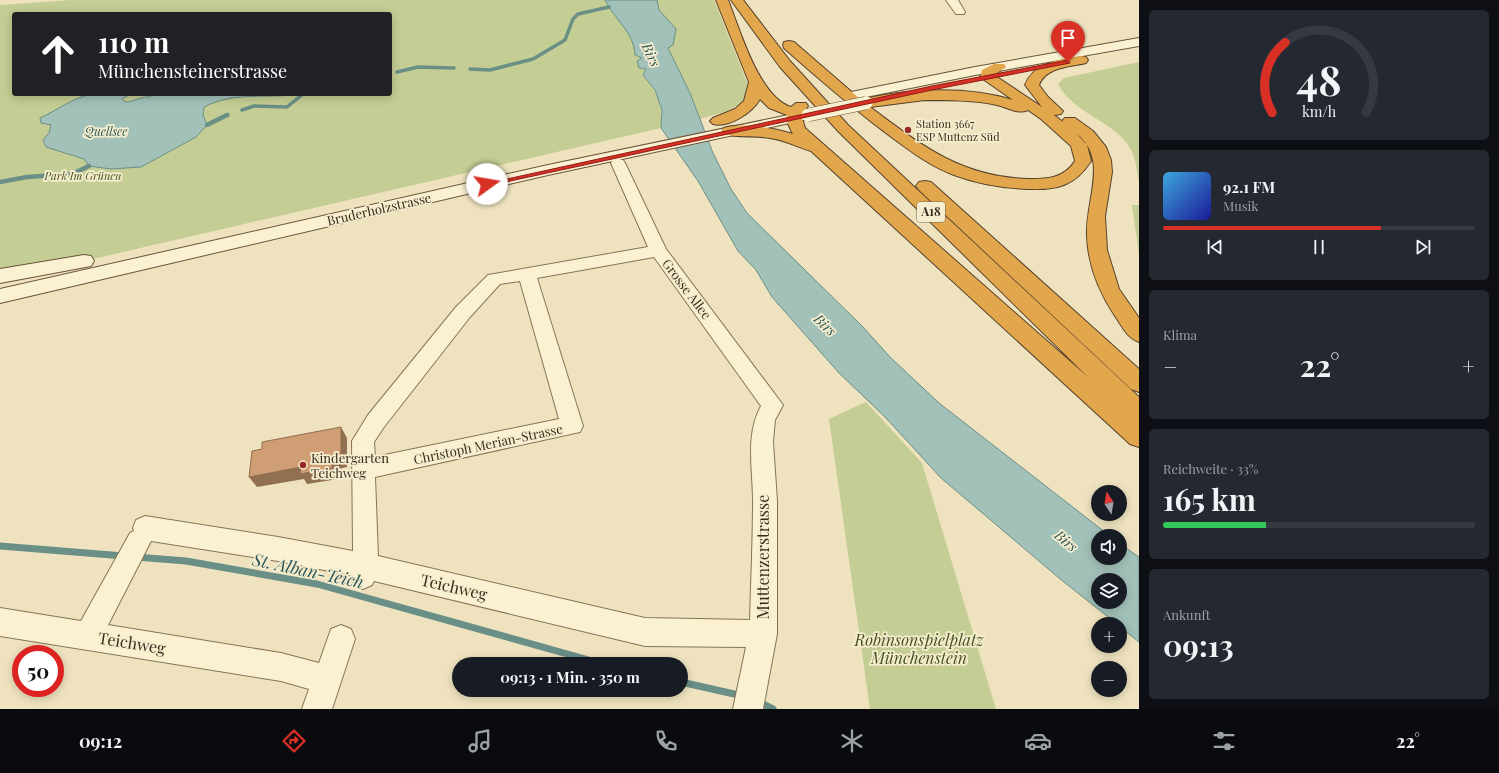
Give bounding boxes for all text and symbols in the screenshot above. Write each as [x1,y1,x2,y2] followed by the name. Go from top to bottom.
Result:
[1051,21,1085,62] pin
[98,23,169,60] text: 110 m
[1057,27,1079,49] icon: arrive
[32,28,84,80] icon: ahead
[637,39,665,70] water label: Birs
[1296,51,1342,106] text: 48
[98,59,287,83] text: Münchensteinerstrasse
[1302,101,1337,120] text: km/h
[916,116,1000,144] place label: Station 3667 ESP Muttenz Süd
[84,123,127,139] water label: Quellsee
[903,125,913,135] marker: Station 3667 ESP Muttenz Süd
[466,163,508,205] position arrow
[44,168,121,183] park label: Park Im Grünen
[1223,177,1275,197] text: 92.1 FM
[325,188,433,229] street label: Bruderholzstrasse
[1223,197,1259,214] text: Musik
[917,202,945,222] road number: A18
[1204,236,1226,258] icon: previous
[1308,236,1330,258] icon: pause
[1412,236,1434,258] icon: next
[659,255,716,323] street label: Grosse Allee
[809,309,841,340] water label: Birs
[1163,326,1197,343] text: Klima
[1300,345,1340,385] text: 22°
[1163,351,1177,381] text: −
[1462,351,1475,381] text: +
[412,419,564,468] street label: Christoph Merian-Strasse
[311,449,389,481] place label: Kindergarten Teichweg
[298,460,308,470] marker: Kindergarten Teichweg
[1163,460,1258,477] text: Reichweite · 33%
[1163,479,1256,519] text: 165 km
[1091,485,1127,521] north arrow
[1091,485,1127,697] map controls
[752,495,773,619] street label: Muttenzerstrasse
[1050,525,1082,556] water label: Birs
[1091,529,1127,565] button: sound
[250,547,366,593] water label: St. Alban-Teich
[419,569,490,604] street label: Teichweg
[1091,573,1127,609] button: layers
[1163,606,1210,623] text: Ankunft
[1091,617,1127,653] button: +
[1163,625,1234,665] text: 09:13
[97,627,168,658] street label: Teichweg
[854,629,984,668] park label: Robinsonspielplatz Münchenstein
[12,645,64,697] speed limit sign: 50
[1091,661,1127,697] button: −
[500,667,640,687] text: 09:13 · 1 Min. · 350 m
[280,727,308,755] icon: directions
[466,727,494,755] icon: music
[652,727,680,755] icon: phone
[838,727,866,755] icon: climate
[1024,727,1052,755] icon: car
[1210,727,1238,755] icon: filters
[79,729,122,753] text: 09:12
[1396,729,1420,753] text: 22°

